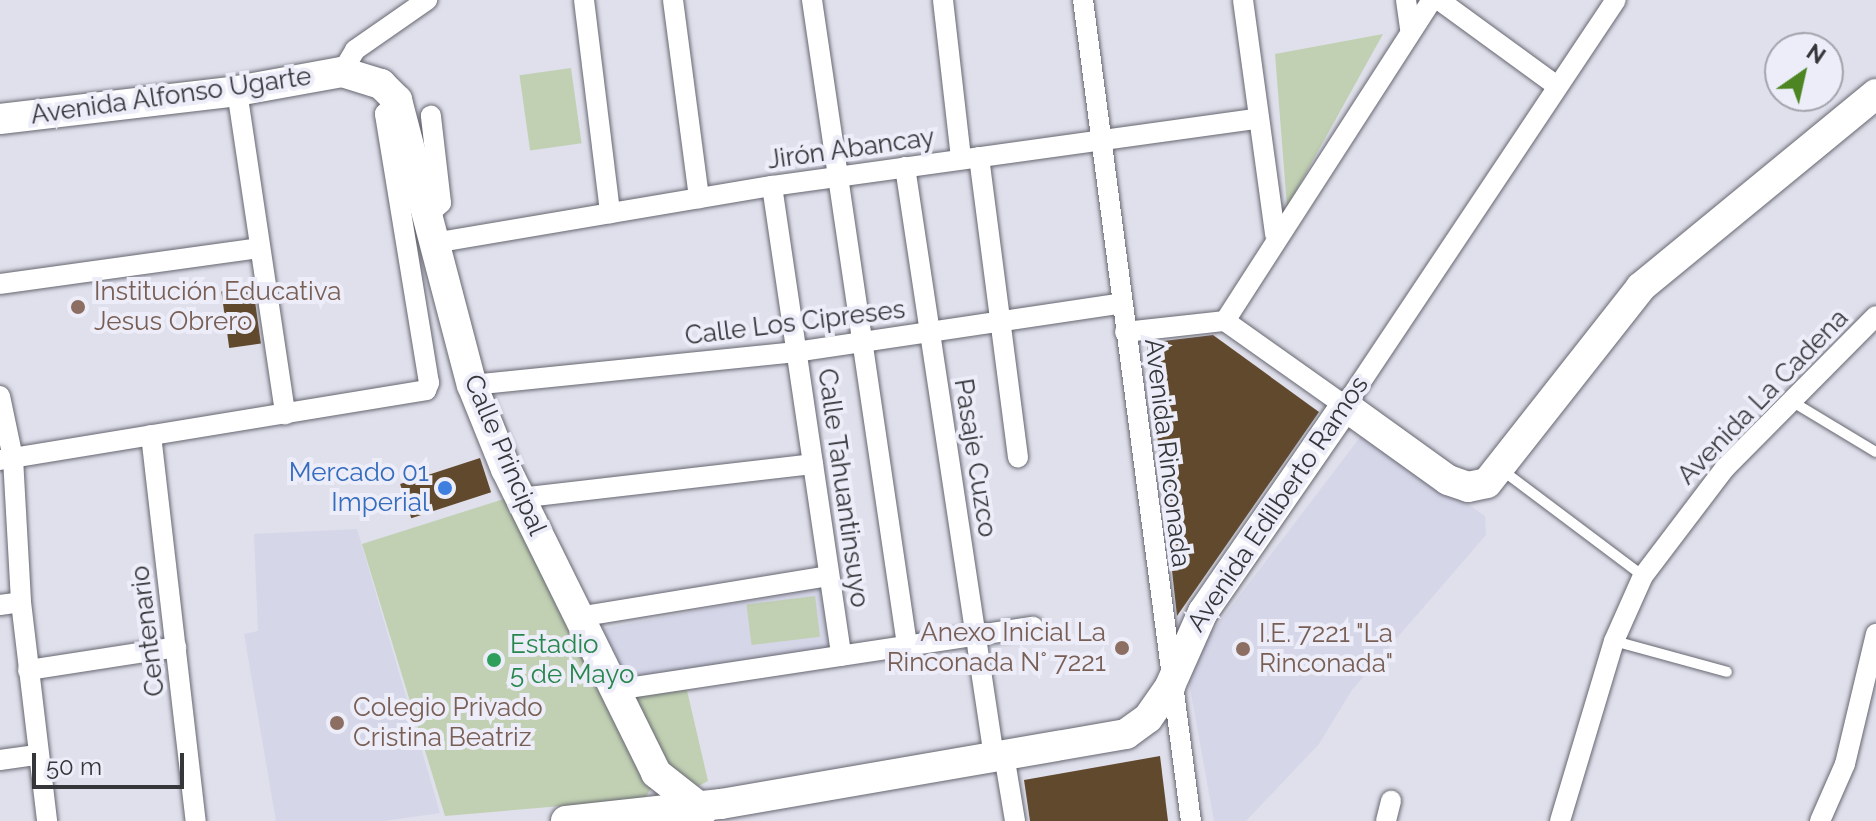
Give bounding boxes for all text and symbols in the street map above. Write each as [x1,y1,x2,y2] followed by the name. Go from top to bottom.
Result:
[1764,32,1844,112] north arrow
[1802,38,1831,69] text: N
[28,61,314,131] street label: Avenida Alfonso Ugarte
[765,122,937,176] street label: Jirón Abancay
[94,276,341,338] place label: Institución Educativa Jesus Obrero
[683,294,907,352] street label: Calle Los Cipreses
[69,298,87,316] marker: Institución Educativa Jesus Obrero
[1671,303,1855,491] street label: Avenida La Cadena
[1137,337,1197,569] street label: Avenida Rinconada
[811,366,875,610] street label: Calle Tahuantinsuyo
[457,370,553,540] street label: Calle Principal
[1181,370,1375,638] street label: Avenida Edilberto Ramos
[947,377,1003,539] street label: Pasaje Cuzco
[289,457,429,518] place label: Mercado 01 Imperial
[436,479,454,497] marker: Mercado 01 Imperial
[125,564,171,698] street label: Centenario
[887,617,1106,678] place label: Anexo Inicial La Rinconada N° 7221
[1259,618,1393,680] place label: I.E. 7221 "La Rinconada"
[510,629,634,690] place label: Estadio 5 de Mayo
[1113,639,1131,657] marker: Anexo Inicial La Rinconada N° 7221
[1234,640,1252,658] marker: I.E. 7221 "La Rinconada"
[485,651,503,669] marker: Estadio 5 de Mayo
[353,692,543,754] place label: Colegio Privado Cristina Beatriz
[328,714,346,732] marker: Colegio Privado Cristina Beatriz
[36,737,188,787] scale bar
[46,752,102,781] text: 50 m

